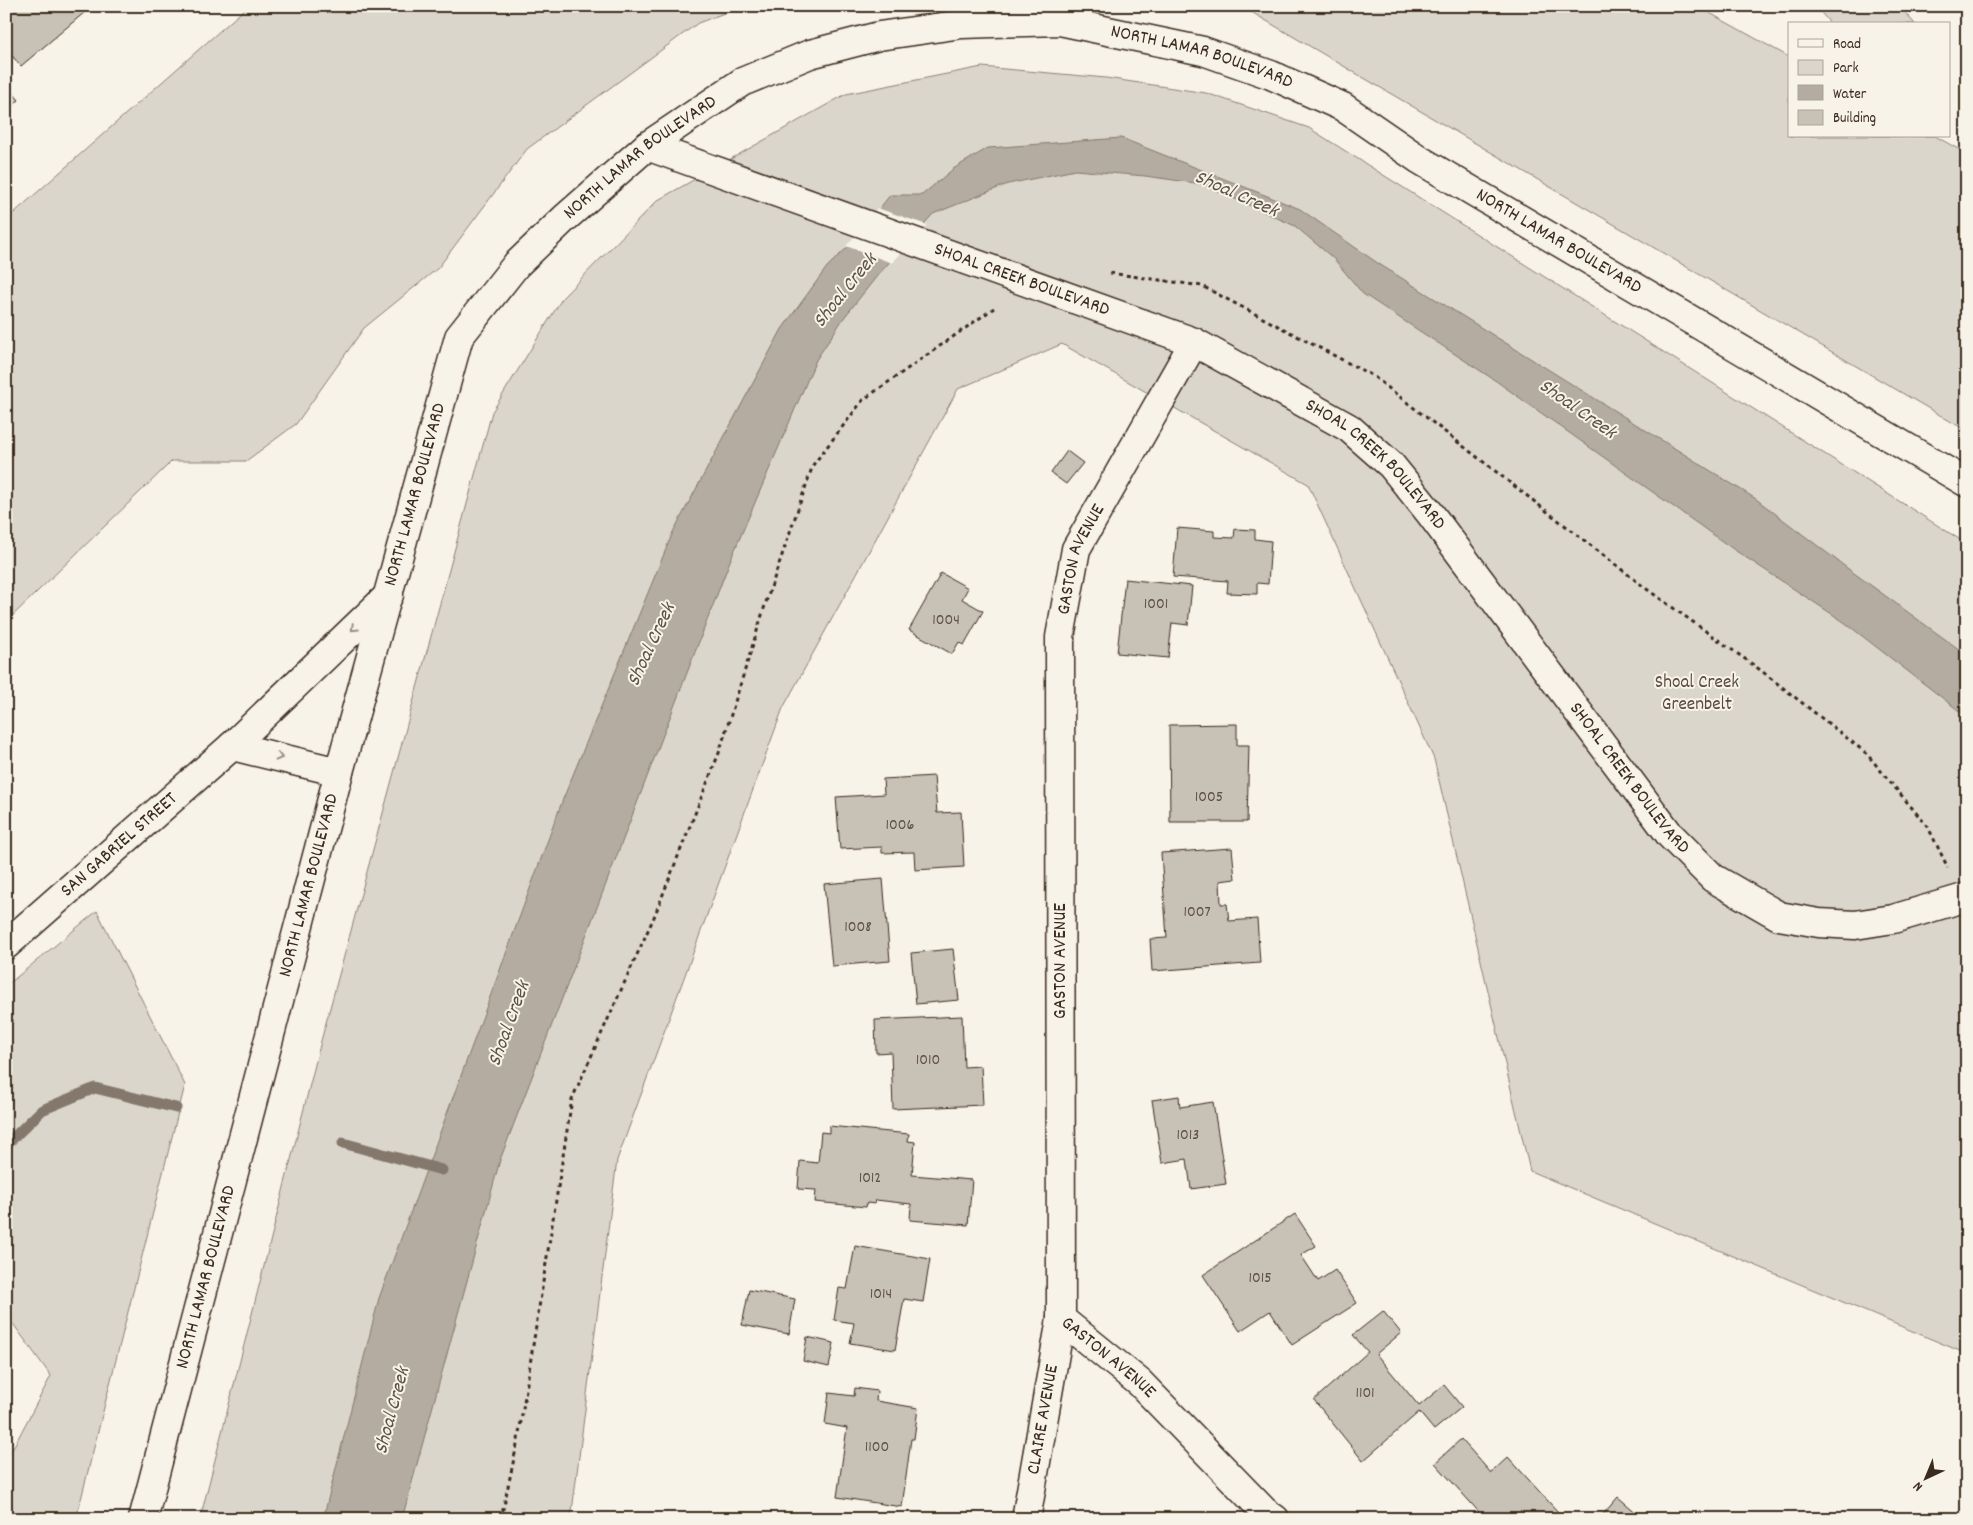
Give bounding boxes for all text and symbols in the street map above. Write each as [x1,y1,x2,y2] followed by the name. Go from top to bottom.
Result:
[1108,18,1297,97] street label: NORTH LAMAR BOULEVARD
[1788,22,1950,138] legend
[1833,34,1861,56] text: Road
[1833,58,1859,80] text: Park
[1833,84,1867,106] text: Water
[558,89,723,227] street label: NORTH LAMAR BOULEVARD
[1833,108,1876,130] text: Building
[1190,164,1284,227] water label: Shoal Creek
[1470,182,1647,301] street label: NORTH LAMAR BOULEVARD
[930,236,1113,324] street label: SHOAL CREEK BOULEVARD
[807,246,886,334] water label: Shoal Creek
[1533,373,1623,448] water label: Shoal Creek
[1300,393,1452,536] street label: SHOAL CREEK BOULEVARD
[377,400,454,589] street label: NORTH LAMAR BOULEVARD
[1051,499,1112,617] street label: GASTON AVENUE
[1144,593,1168,616] house number: 1001
[621,597,684,691] water label: Shoal Creek
[932,609,960,632] house number: 1004
[350,623,359,632] one-way arrow
[1655,670,1739,719] park label: Shoal Creek Greenbelt
[1562,697,1696,861] street label: SHOAL CREEK BOULEVARD
[275,751,284,762] one-way arrow
[55,786,184,904] street label: SAN GABRIEL STREET
[1195,786,1223,809] house number: 1005
[272,791,346,980] street label: NORTH LAMAR BOULEVARD
[886,814,915,837] house number: 1006
[1183,901,1211,924] house number: 1007
[1048,903,1075,1019] street label: GASTON AVENUE
[844,916,872,939] house number: 1008
[482,976,539,1070] water label: Shoal Creek
[916,1049,940,1072] house number: 1010
[1177,1124,1199,1147] house number: 1013
[859,1167,881,1190] house number: 1012
[169,1182,243,1372] street label: NORTH LAMAR BOULEVARD
[1248,1267,1272,1290] house number: 1015
[870,1283,892,1306] house number: 1014
[1055,1310,1162,1405] street label: GASTON AVENUE
[1021,1362,1066,1477] street label: CLAIRE AVENUE
[368,1363,418,1457] water label: Shoal Creek
[1355,1382,1375,1405] house number: 1101
[865,1436,889,1459] house number: 1100
[1900,1452,1950,1502] north arrow
[1909,1476,1928,1496] text: N

